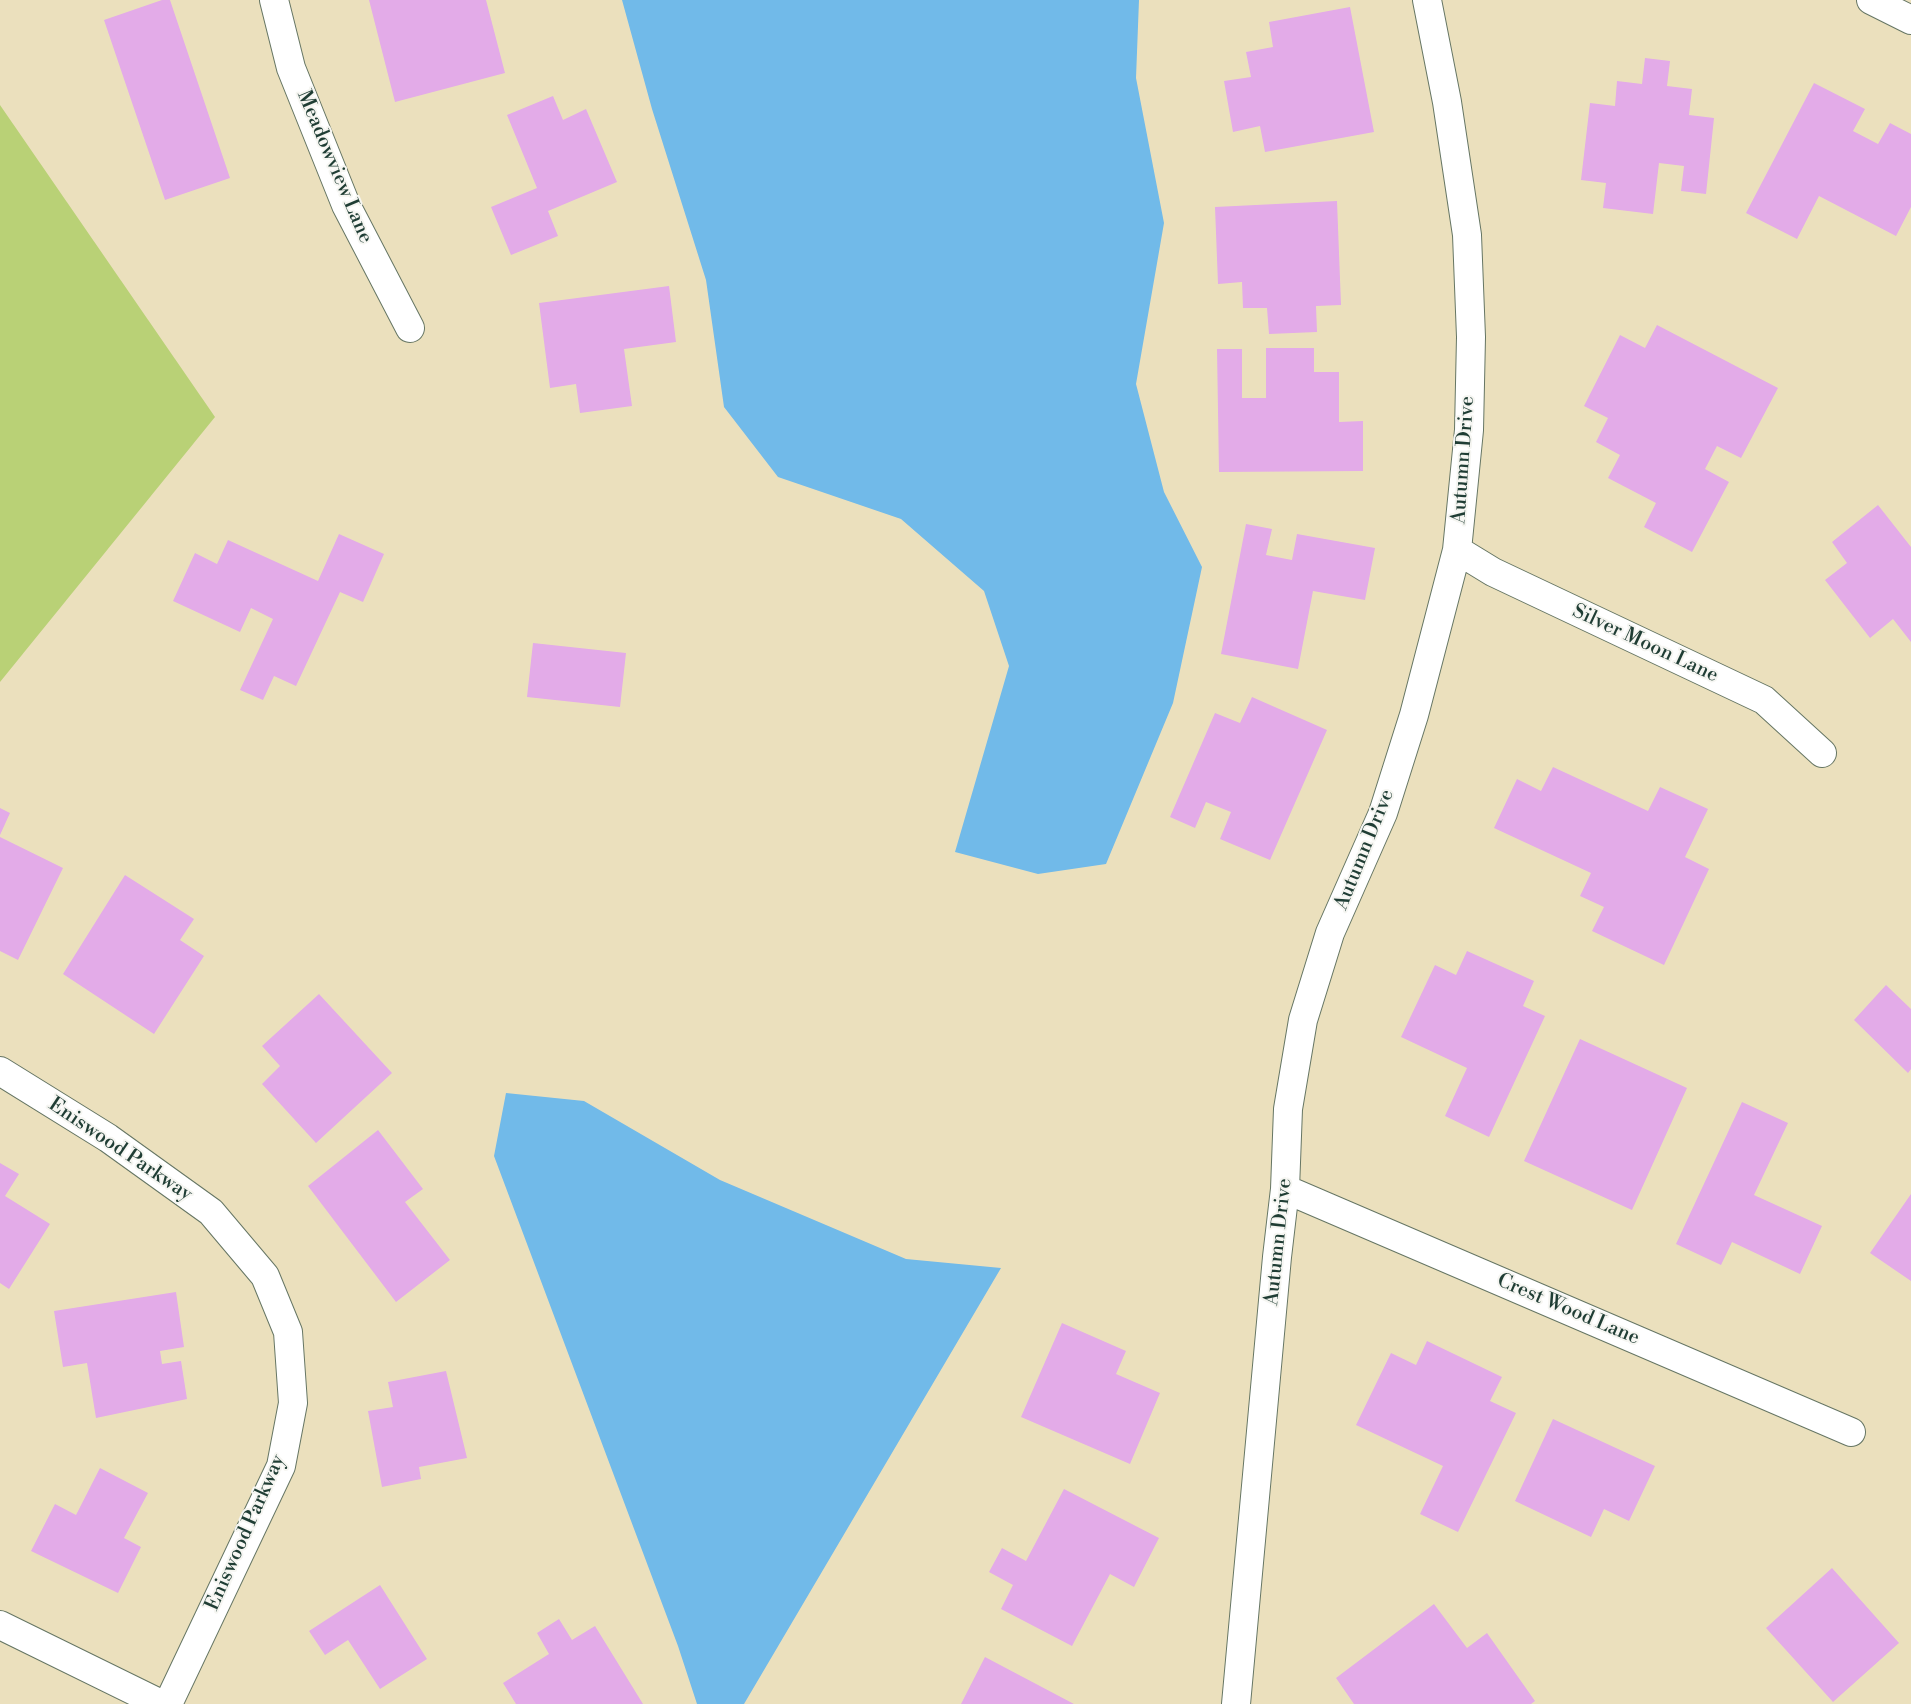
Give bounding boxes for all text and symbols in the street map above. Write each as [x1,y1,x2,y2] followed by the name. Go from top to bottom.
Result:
[291,87,377,247] street label: Meadowview Lane
[1448,395,1480,525] street label: Autumn Drive
[1568,600,1722,688] street label: Silver Moon Lane
[1330,786,1400,914] street label: Autumn Drive
[44,1093,196,1207] street label: Eniswood Parkway
[1260,1177,1298,1307] street label: Autumn Drive
[1493,1269,1643,1351] street label: Crest Wood Lane
[201,1451,291,1615] street label: Eniswood Parkway

